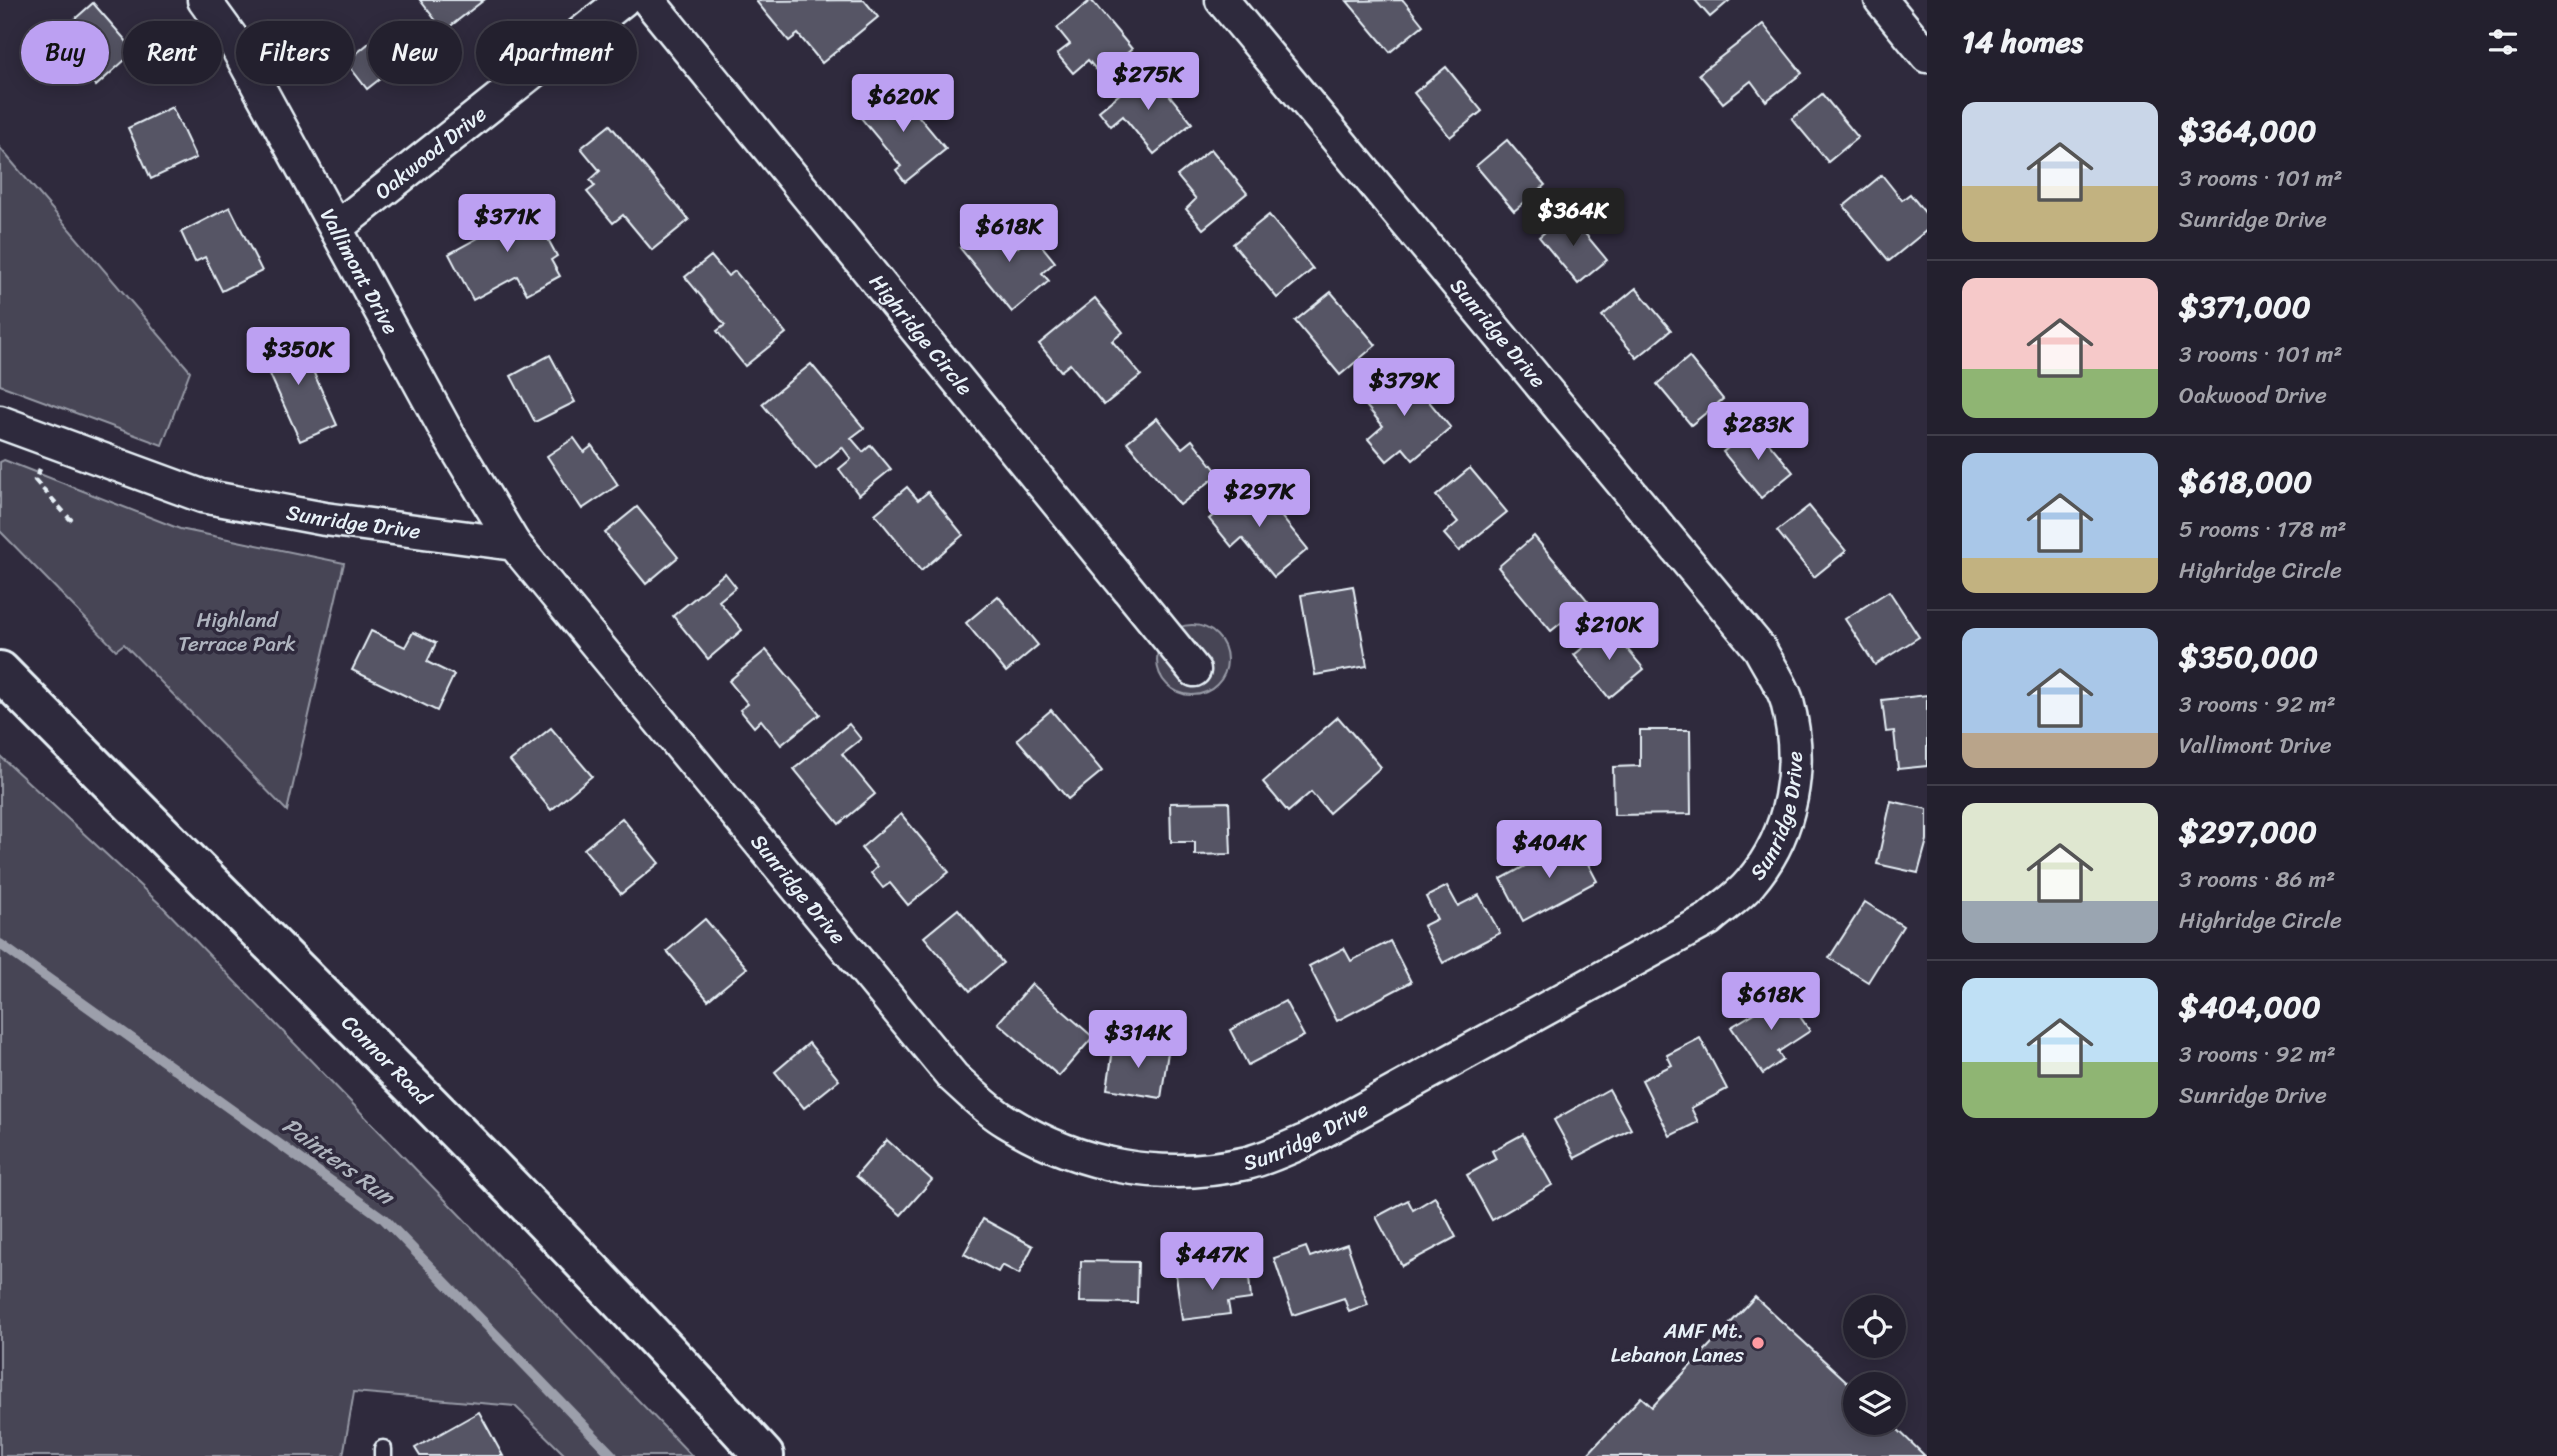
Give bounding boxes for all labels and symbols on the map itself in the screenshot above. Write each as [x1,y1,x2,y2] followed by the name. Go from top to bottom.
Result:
[1099,52,1197,112] pin: $275K
[854,74,952,134] pin: $620K
[366,96,496,210] street label: Oakwood Drive
[1524,188,1622,248] pin: $364K
[458,194,556,254] pin: $371K
[309,201,409,342] street label: Vallimont Drive
[960,204,1058,264] pin: $618K
[859,265,983,405] street label: Highridge Circle
[1440,269,1556,397] street label: Sunridge Drive
[249,328,347,387] pin: $350K
[1355,358,1453,418] pin: $379K
[1709,402,1807,462] pin: $283K
[1210,470,1308,529] pin: $297K
[283,493,423,550] street label: Sunridge Drive
[178,601,296,663] park label: Highland Terrace Park
[1560,602,1658,662] pin: $210K
[1739,751,1814,889] street label: Sunridge Drive
[1500,820,1598,880] pin: $404K
[741,825,856,953] street label: Sunridge Drive
[1722,972,1820,1032] pin: $618K
[332,1005,442,1116] street label: Connor Road
[1089,1010,1187,1070] pin: $314K
[1239,1091,1376,1182] street label: Sunridge Drive
[273,1106,405,1217] water label: Painters Run
[1163,1232,1261,1292] pin: $447K
[1611,1312,1744,1374] place label: AMF Mt. Lebanon Lanes
[1750,1335,1766,1351] marker: AMF Mt. Lebanon Lanes

